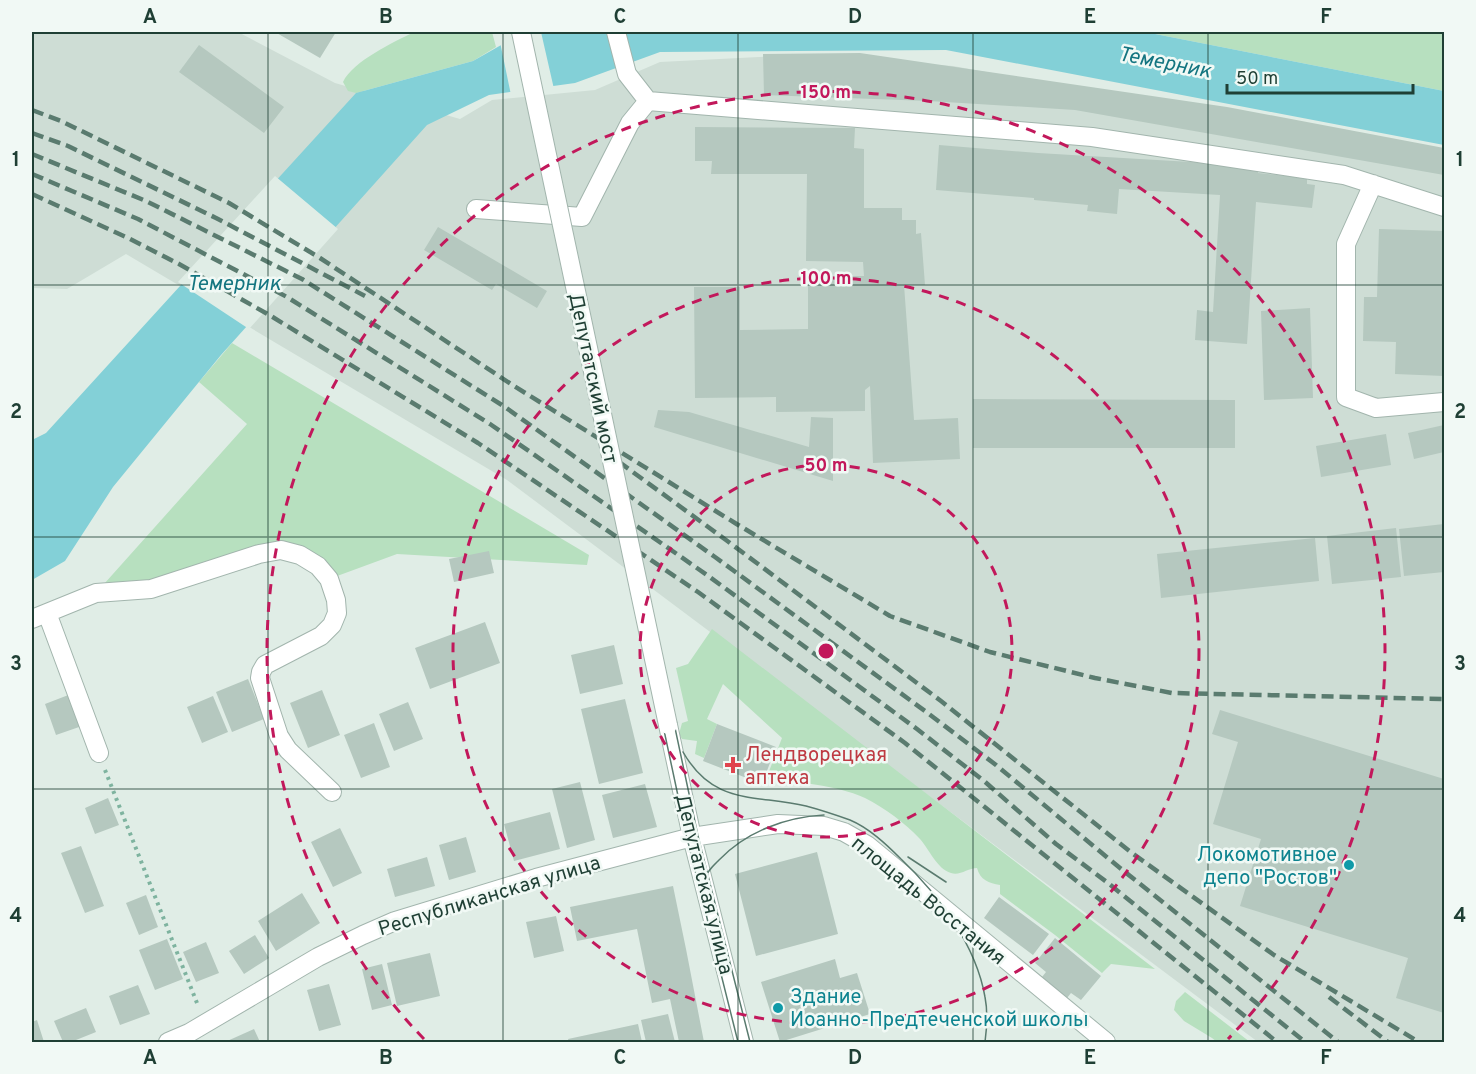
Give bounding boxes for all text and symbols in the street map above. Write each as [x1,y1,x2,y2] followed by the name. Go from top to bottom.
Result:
[143,5,157,31] text: A
[379,5,393,31] text: B
[614,5,626,31] text: C
[848,5,862,31] text: D
[1084,5,1096,31] text: E
[1320,5,1332,31] text: F
[1116,41,1214,86] water label: Темерник
[1227,57,1413,95] scale bar
[1236,68,1278,91] text: 50 m
[801,82,851,105] text: 150 m
[12,148,20,174] text: 1
[1456,148,1464,174] text: 1
[800,268,852,291] text: 100 m
[187,271,282,298] water label: Темерник
[561,291,623,466] street label: Депутатский мост
[10,400,22,426] text: 2
[1454,400,1466,426] text: 2
[804,455,848,478] text: 50 m
[816,641,836,661] centre of rings
[10,652,22,678] text: 3
[1454,652,1466,678] text: 3
[745,743,887,792] place label: Лендворецкая аптека
[726,758,740,772] marker: Лендворецкая аптека
[668,791,738,978] street label: Депутатская улица
[845,831,1010,972] street label: площадь Восстания
[1197,843,1337,892] place label: Локомотивное депо "Ростов"
[375,851,604,943] street label: Республиканская улица
[1342,858,1356,872] marker: Локомотивное депо "Ростов"
[10,904,22,930] text: 4
[1454,904,1466,930] text: 4
[790,985,1089,1034] place label: Здание Иоанно-Предтеченской школы
[771,1001,785,1015] marker: Здание Иоанно-Предтеченской школы
[143,1046,157,1072] text: A
[379,1046,393,1072] text: B
[614,1046,626,1072] text: C
[848,1046,862,1072] text: D
[1084,1046,1096,1072] text: E
[1320,1046,1332,1072] text: F

